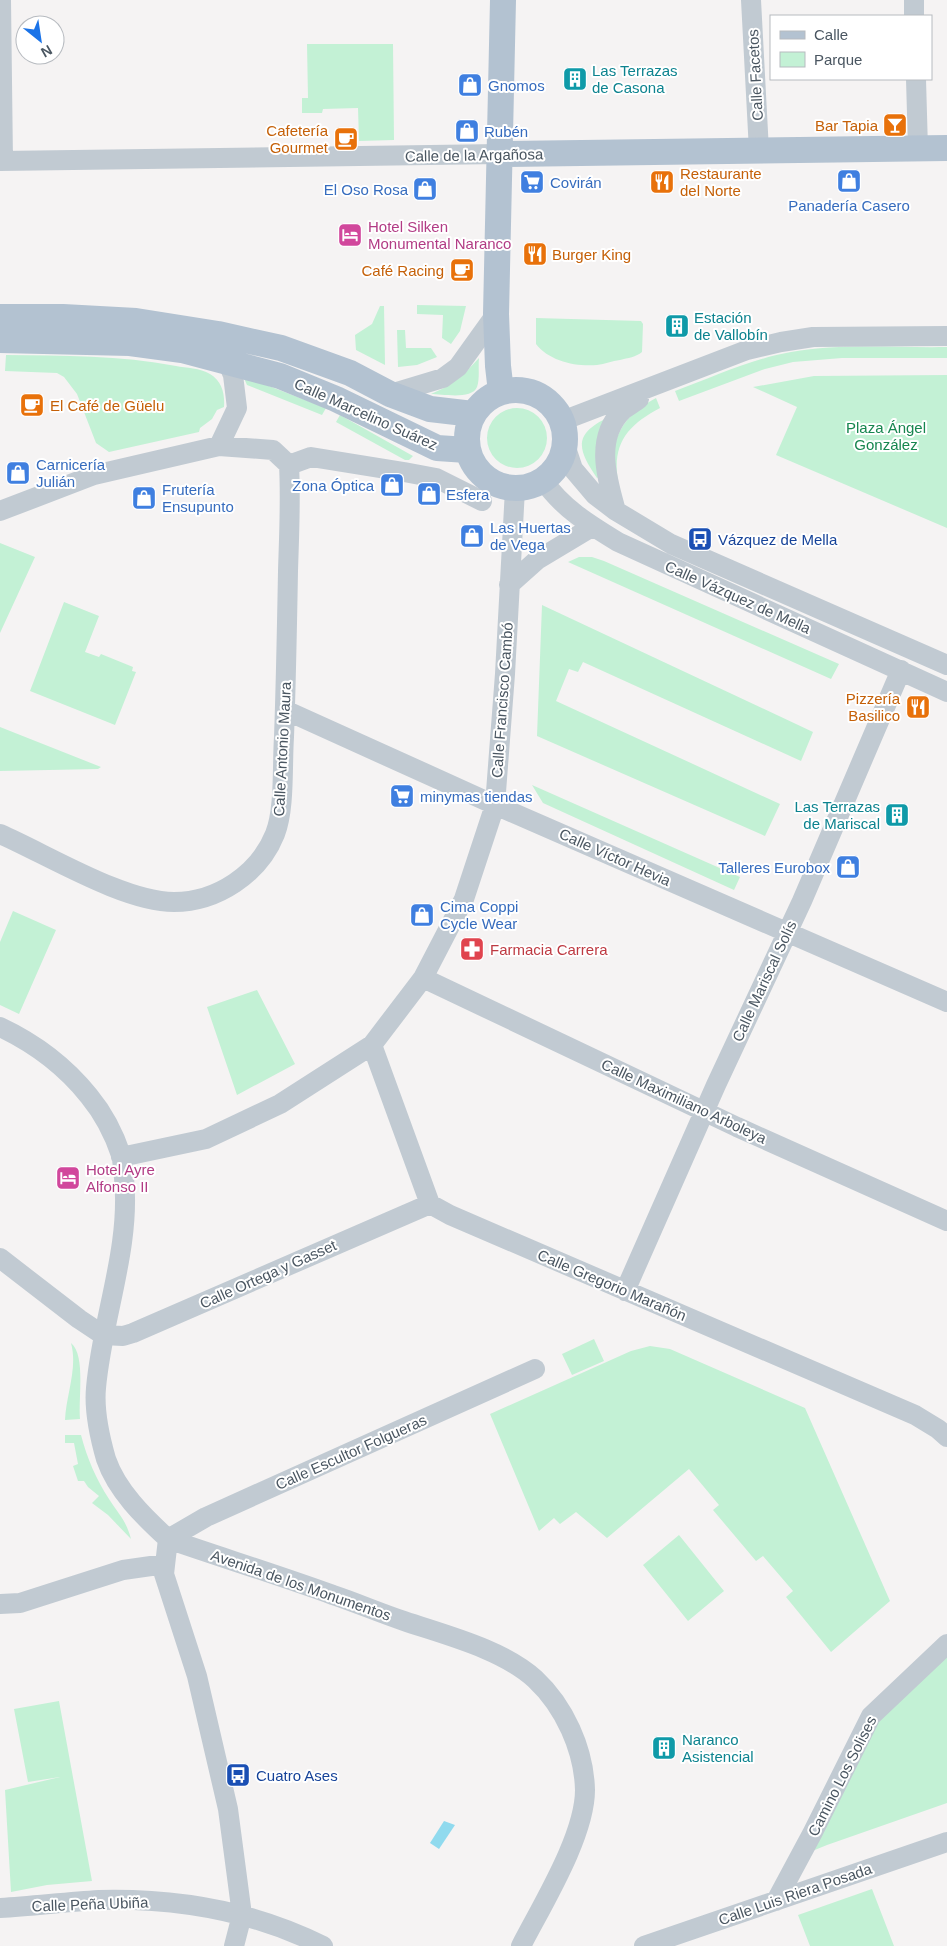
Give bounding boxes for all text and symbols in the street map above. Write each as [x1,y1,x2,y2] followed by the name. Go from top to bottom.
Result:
[15,15,65,65] north arrow
[770,15,932,80] legend
[814,26,848,43] text: Calle
[744,29,766,121] street label: Calle Facetos
[38,42,55,61] text: N
[814,51,862,68] text: Parque
[592,62,678,96] place label: Las Terrazas de Casona
[562,66,588,92] building icon: Las Terrazas de Casona
[457,72,483,98] shop icon: Gnomos
[488,77,545,94] place label: Gnomos
[882,112,908,138] bar icon: Bar Tapia
[815,117,879,134] place label: Bar Tapia
[454,118,480,144] shop icon: Rubén
[266,122,329,156] place label: Cafetería Gourmet
[484,123,528,140] place label: Rubén
[333,126,359,152] cafe icon: Cafetería Gourmet
[405,145,544,165] street label: Calle de la Argañosa
[680,165,762,199] place label: Restaurante del Norte
[836,168,862,194] shop icon: Panadería Casero
[519,169,545,195] supermarket icon: Covirán
[649,169,675,195] restaurant icon: Restaurante del Norte
[550,174,602,191] place label: Covirán
[412,176,438,202] shop icon: El Oso Rosa
[324,181,409,198] place label: El Oso Rosa
[788,197,910,214] place label: Panadería Casero
[368,218,511,252] place label: Hotel Silken Monumental Naranco
[337,222,363,248] hotel icon: Hotel Silken Monumental Naranco
[522,241,548,267] restaurant icon: Burger King
[552,246,631,263] place label: Burger King
[449,257,475,283] cafe icon: Café Racing
[361,262,444,279] place label: Café Racing
[694,309,768,343] place label: Estación de Vallobín
[664,313,690,339] building icon: Estación de Vallobín
[292,375,440,453] street label: Calle Marcelino Suárez
[19,392,45,418] cafe icon: El Café de Güelu
[50,397,164,414] place label: El Café de Güelu
[846,419,926,453] park label: Plaza Ángel González
[36,456,106,490] place label: Carnicería Julián
[5,460,31,486] shop icon: Carnicería Julián
[379,472,405,498] shop icon: Zona Óptica
[292,477,375,494] place label: Zona Óptica
[162,481,234,515] place label: Frutería Ensupunto
[416,481,442,507] shop icon: Esfera
[131,485,157,511] shop icon: Frutería Ensupunto
[446,486,490,503] place label: Esfera
[490,519,571,553] place label: Las Huertas de Vega
[459,523,485,549] shop icon: Las Huertas de Vega
[687,526,713,552] bus stop icon: Vázquez de Mella
[718,531,838,548] place label: Vázquez de Mella
[663,557,814,637] street label: Calle Vázquez de Mella
[488,622,516,778] street label: Calle Francisco Cambó
[270,680,294,817] street label: Calle Antonio Maura
[846,690,901,724] place label: Pizzería Basilico
[905,694,931,720] restaurant icon: Pizzería Basilico
[389,783,415,809] supermarket icon: minymas tiendas
[420,788,533,805] place label: minymas tiendas
[794,798,880,832] place label: Las Terrazas de Mariscal
[884,802,910,828] building icon: Las Terrazas de Mariscal
[557,825,674,889] street label: Calle Víctor Hevia
[835,854,861,880] shop icon: Talleres Eurobox
[718,859,830,876] place label: Talleres Eurobox
[440,898,518,932] place label: Cima Coppi Cycle Wear
[409,902,435,928] shop icon: Cima Coppi Cycle Wear
[728,918,800,1044] street label: Calle Mariscal Solís
[459,936,485,962] pharmacy icon: Farmacia Carrera
[490,941,608,958] place label: Farmacia Carrera
[599,1055,770,1147] street label: Calle Maximiliano Arboleya
[86,1161,155,1195] place label: Hotel Ayre Alfonso II
[55,1165,81,1191] hotel icon: Hotel Ayre Alfonso II
[197,1236,340,1312] street label: Calle Ortega y Gasset
[535,1246,689,1324] street label: Calle Gregorio Marañón
[273,1411,429,1493] street label: Calle Escultor Folgueras
[209,1546,393,1624] street label: Avenida de los Monumentos
[804,1713,880,1839] street label: Camino Los Solises
[682,1731,754,1765] place label: Naranco Asistencial
[651,1735,677,1761] building icon: Naranco Asistencial
[225,1762,251,1788] bus stop icon: Cuatro Ases
[256,1767,338,1784] place label: Cuatro Ases
[716,1860,874,1928] street label: Calle Luis Riera Posada
[31,1893,149,1915] street label: Calle Peña Ubiña

